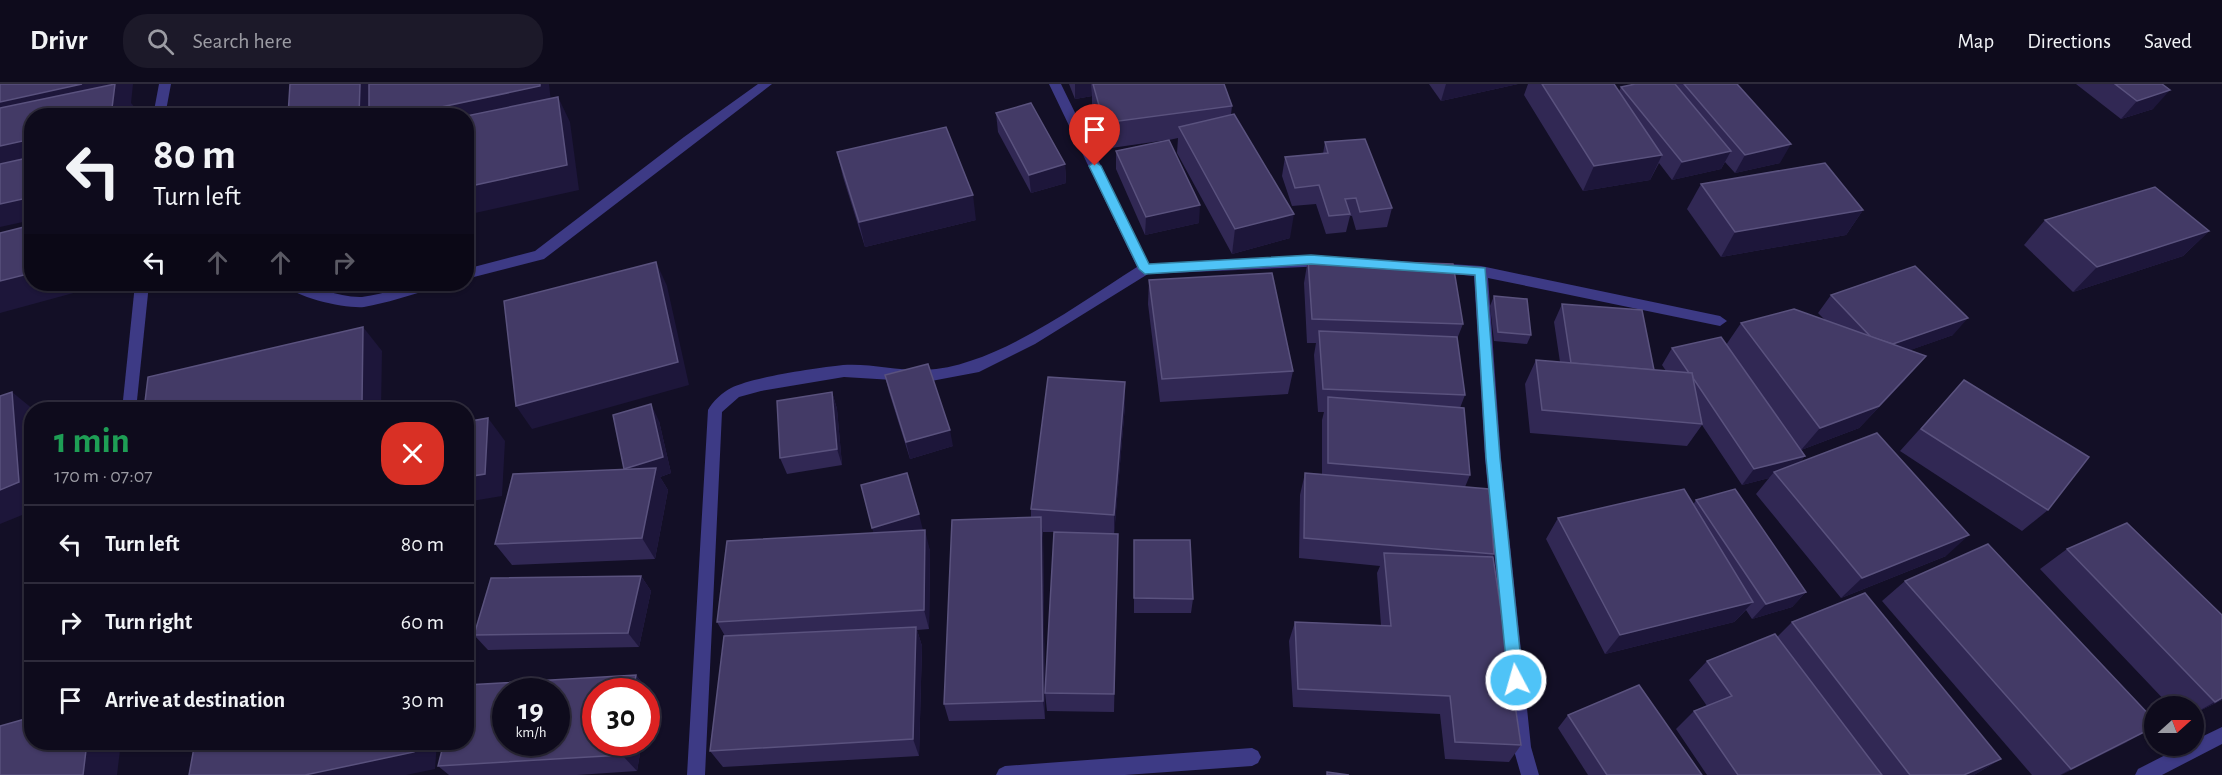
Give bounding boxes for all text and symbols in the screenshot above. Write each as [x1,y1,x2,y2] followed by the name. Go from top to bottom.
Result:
[123,14,543,68] search box
[144,25,177,58] icon: search
[30,27,87,55] text: Drivr
[192,30,292,52] text: Search here
[1958,31,1994,52] text: Map
[2027,31,2111,52] text: Directions
[2144,31,2192,52] text: Saved
[1069,104,1120,166] pin
[1078,113,1111,146] icon: arrive
[54,132,132,210] icon: left
[153,134,236,176] text: 80 m
[153,183,241,210] text: Turn left
[138,246,171,279] icon: left
[201,246,234,279] icon: ahead
[264,246,297,279] icon: ahead
[327,246,360,279] icon: right
[381,422,444,485] button: close
[54,423,130,459] text: 1 min
[54,466,153,486] text: 170 m · 07:07
[54,528,87,561] icon: left
[105,533,179,555] text: Turn left
[401,533,444,555] text: 80 m
[54,606,87,639] icon: right
[105,611,192,633] text: Turn right
[401,611,444,633] text: 60 m
[1484,648,1548,712] position arrow
[582,678,660,756] speed limit sign: 30
[54,684,87,717] icon: arrive
[105,689,285,711] text: Arrive at destination
[402,689,444,711] text: 30 m
[518,695,544,725] text: 19
[2144,696,2204,756] north arrow
[2144,696,2204,756] map controls
[516,725,546,740] text: km/h

